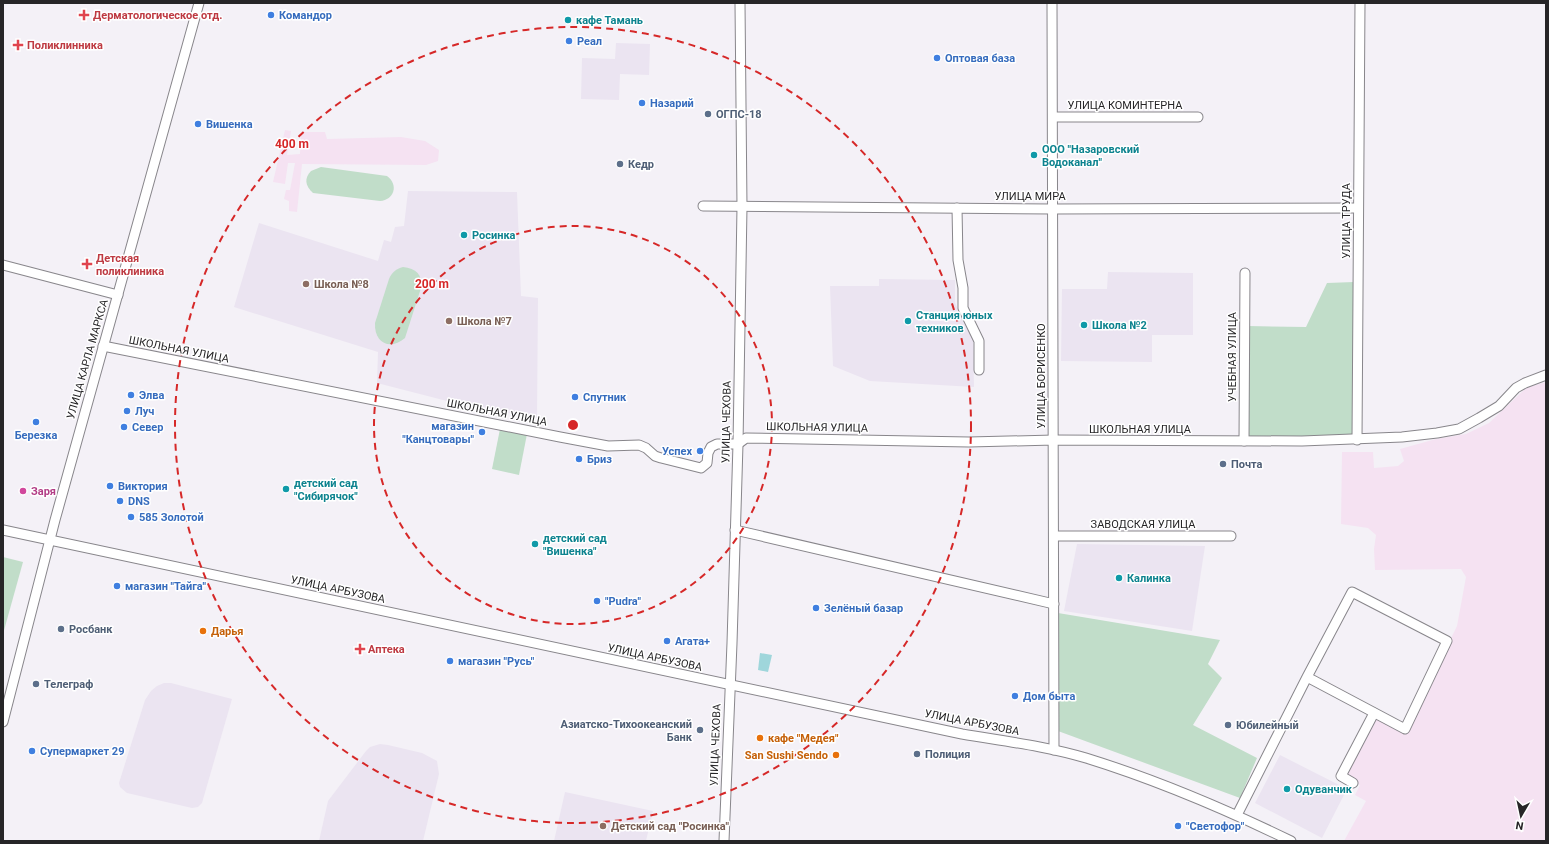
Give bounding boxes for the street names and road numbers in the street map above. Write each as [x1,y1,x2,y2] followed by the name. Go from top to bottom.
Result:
[1068,99,1183,112] street label: УЛИЦА КОМИНТЕРНА
[1340,182,1353,259] street label: УЛИЦА ТРУДА
[994,190,1066,203] street label: УЛИЦА МИРА
[64,297,111,421] street label: УЛИЦА КАРЛА МАРКСА
[1226,311,1239,402] street label: УЧЕБНАЯ УЛИЦА
[1035,323,1048,429] street label: УЛИЦА БОРИСЕНКО
[128,333,231,366] street label: ШКОЛЬНАЯ УЛИЦА
[719,380,734,463] street label: УЛИЦА ЧЕХОВА
[446,396,549,429] street label: ШКОЛЬНАЯ УЛИЦА
[766,420,869,435] street label: ШКОЛЬНАЯ УЛИЦА
[1089,423,1192,436] street label: ШКОЛЬНАЯ УЛИЦА
[1091,518,1196,531] street label: ЗАВОДСКАЯ УЛИЦА
[289,573,387,606] street label: УЛИЦА АРБУЗОВА
[606,641,704,674] street label: УЛИЦА АРБУЗОВА
[708,703,723,786] street label: УЛИЦА ЧЕХОВА
[923,707,1021,738] street label: УЛИЦА АРБУЗОВА

